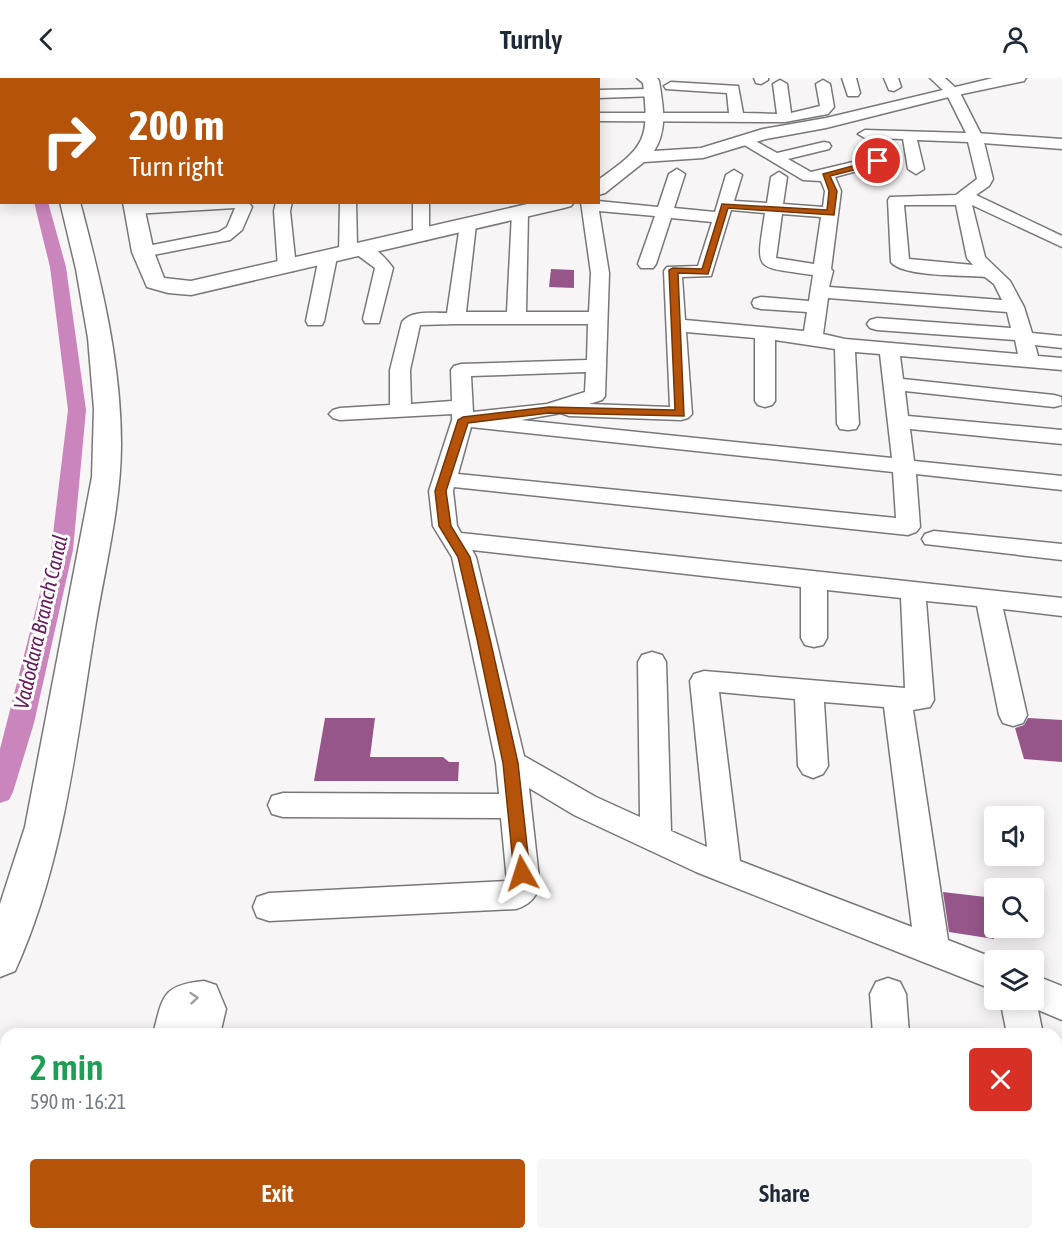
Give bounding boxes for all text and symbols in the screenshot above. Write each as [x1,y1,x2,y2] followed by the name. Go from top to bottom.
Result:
[30,23,63,56] icon: back
[999,23,1032,56] icon: person
[500,24,562,55] text: Turnly
[129,101,224,149] text: 200 m
[30,102,108,180] icon: right
[852,135,903,186] pin
[861,144,894,177] icon: arrive
[129,151,224,182] text: Turn right
[8,532,72,711] water label: Vadodara Branch Canal
[984,806,1044,1010] map controls
[984,806,1044,866] button: sound
[490,841,554,905] position arrow
[984,878,1044,938] button: search
[984,950,1044,1010] button: layers
[189,992,199,1005] one-way arrow
[30,1046,104,1088] text: 2 min
[969,1048,1032,1111] button: close
[30,1090,126,1113] text: 590 m · 16:21
[30,1159,525,1228] button: Exit
[537,1159,1032,1228] button: Share

